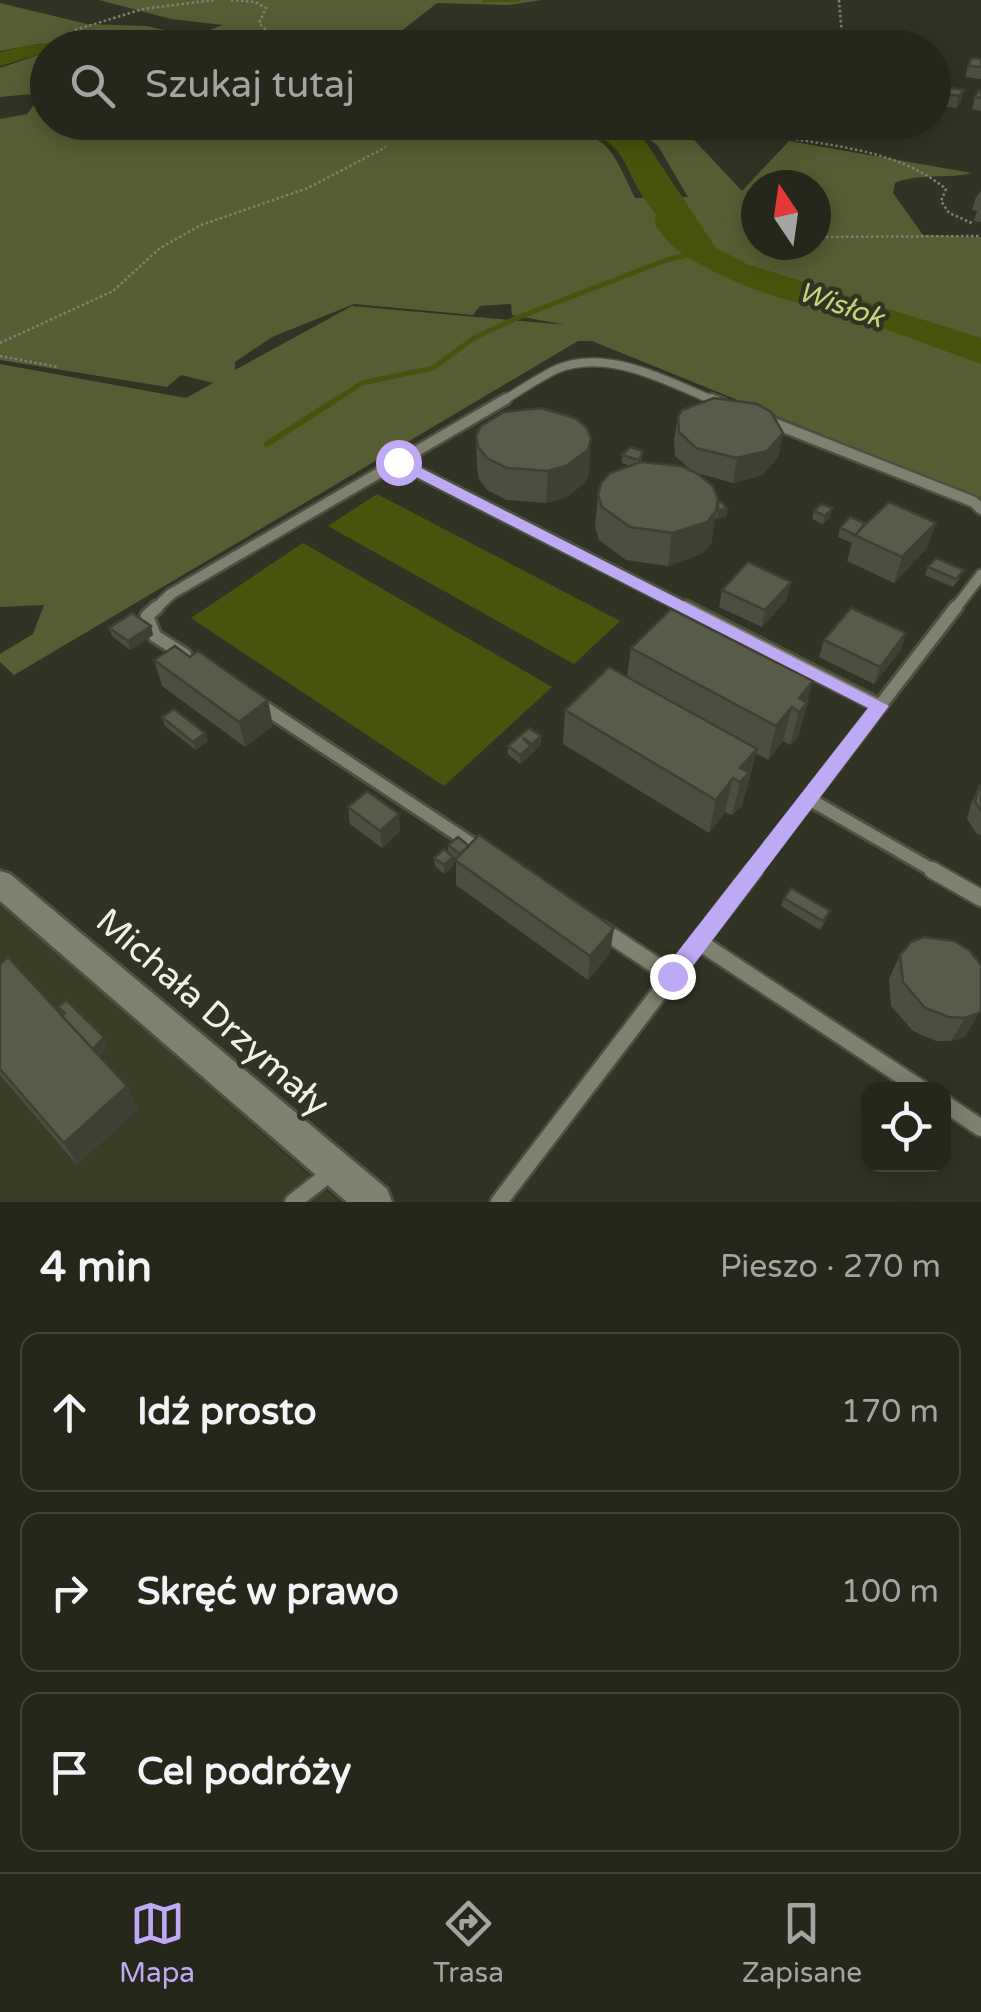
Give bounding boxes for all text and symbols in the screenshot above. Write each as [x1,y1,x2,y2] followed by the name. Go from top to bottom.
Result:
[30,30,951,140] search box
[65,58,120,113] icon: search
[145,62,355,108] text: Szukaj tutaj
[741,170,831,260] north arrow
[794,275,889,336] water label: Wisłok
[376,440,422,486] route start
[87,900,337,1125] street label: Michała Drzymały
[650,954,696,1000] route end
[861,1082,951,1172] map controls
[861,1082,951,1172] button: locate
[40,1242,152,1293] text: 4 min
[720,1248,941,1286] text: Pieszo · 270 m
[42,1385,97,1440] icon: ahead
[137,1389,317,1435] text: Idź prosto
[841,1393,939,1431] text: 170 m
[42,1565,97,1620] icon: right
[137,1569,399,1615] text: Skręć w prawo
[841,1573,939,1611] text: 100 m
[42,1745,97,1800] icon: arrive
[137,1749,351,1795] text: Cel podróży
[119,1896,195,1990] tab: Mapa
[433,1896,504,1990] tab: Trasa
[742,1896,862,1990] tab: Zapisane

